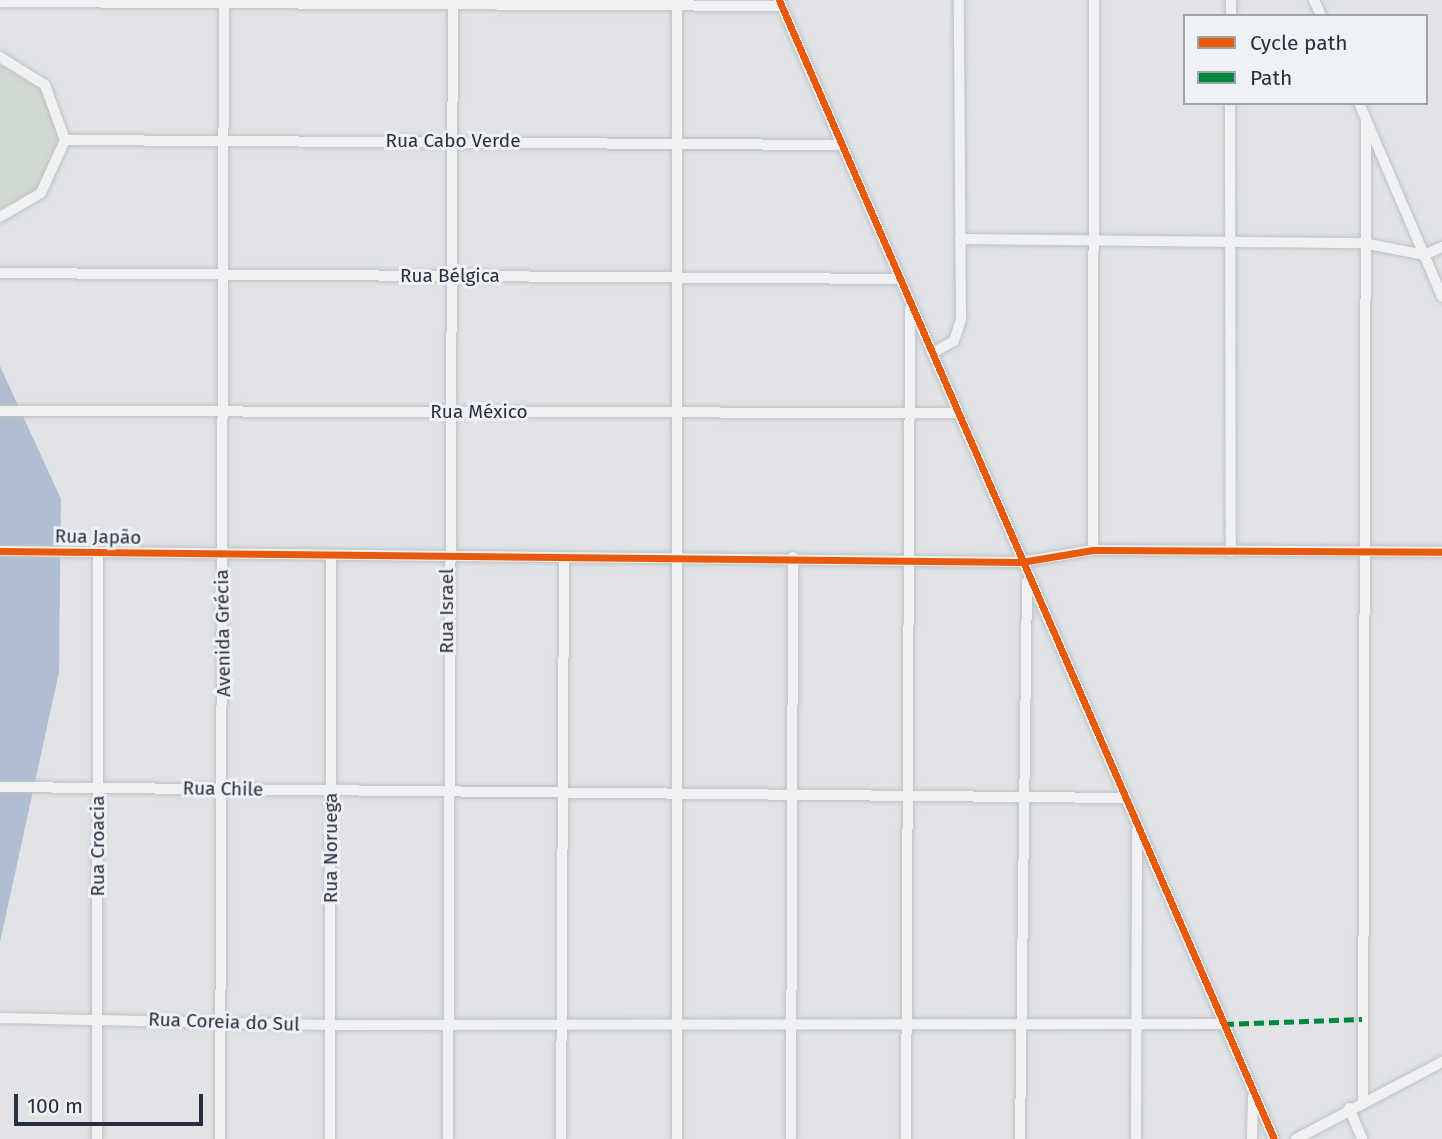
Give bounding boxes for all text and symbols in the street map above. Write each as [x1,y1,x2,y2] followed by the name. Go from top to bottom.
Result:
[1183,14,1428,105] legend
[1250,30,1348,56] text: Cycle path
[1250,65,1292,91] text: Path
[385,130,521,152] street label: Rua Cabo Verde
[400,265,500,287] street label: Rua Bélgica
[430,401,528,423] street label: Rua México
[55,525,141,549] street label: Rua Japão
[436,568,458,654] street label: Rua Israel
[210,569,236,697] street label: Avenida Grécia
[182,777,264,801] street label: Rua Chile
[320,793,342,903] street label: Rua Noruega
[87,795,109,897] street label: Rua Croacia
[148,1008,300,1036] street label: Rua Coreia do Sul
[18,1080,206,1124] scale bar
[27,1093,83,1119] text: 100 m

